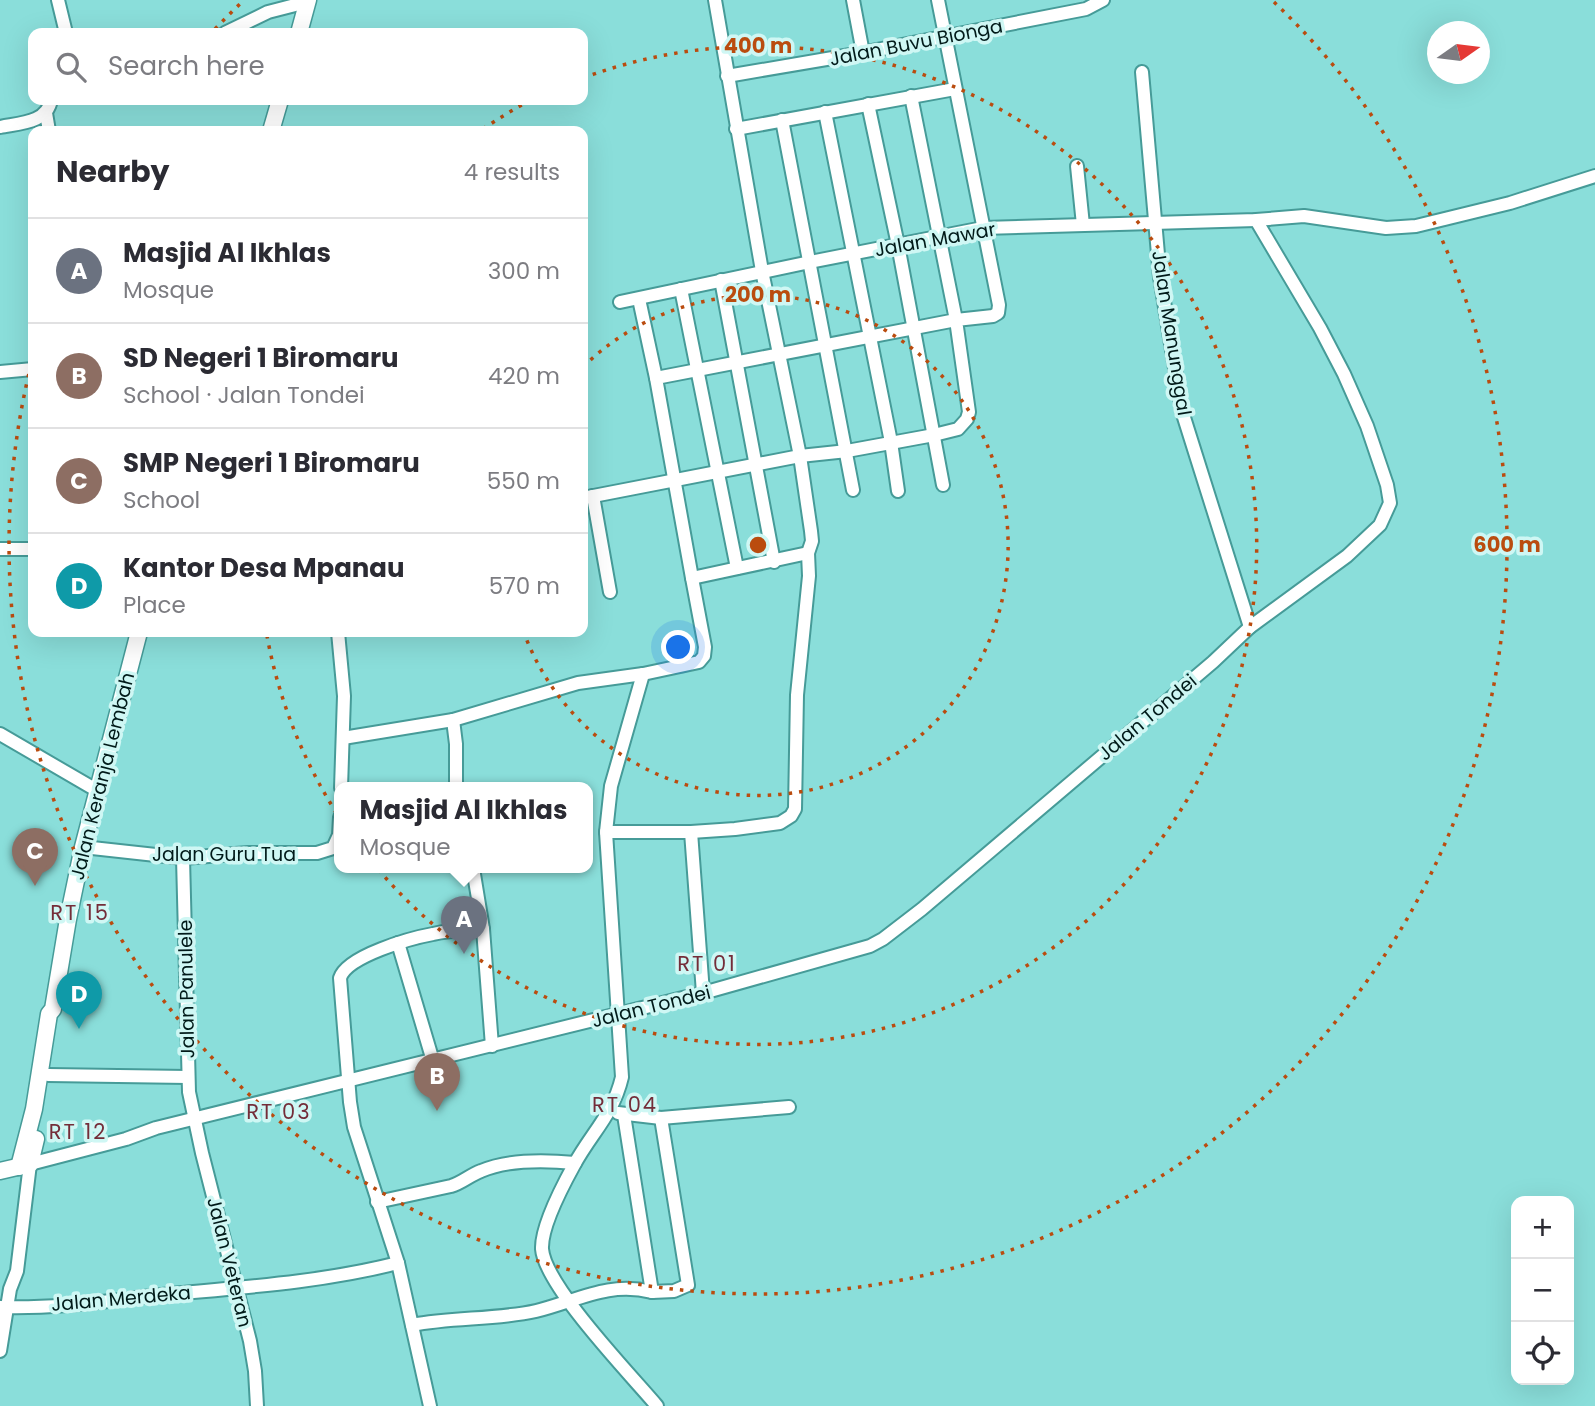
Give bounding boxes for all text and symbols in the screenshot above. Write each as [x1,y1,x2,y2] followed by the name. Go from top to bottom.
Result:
[827,12,1005,73] street label: Jalan Buvu Bionga
[1427,21,1490,84] north arrow
[28,28,588,105] search box
[724,31,792,60] text: 400 m
[52,48,90,86] icon: search
[108,48,265,84] text: Search here
[56,150,170,193] text: Nearby
[464,156,560,188] text: 4 results
[872,216,998,263] street label: Jalan Mawar
[123,235,331,271] text: Masjid Al Ikhlas
[1145,249,1198,417] street label: Jalan Manunggal
[71,255,87,287] text: A
[488,255,560,287] text: 300 m
[123,274,214,306] text: Mosque
[725,280,791,309] text: 200 m
[123,340,399,376] text: SD Negeri 1 Biromaru
[71,360,87,392] text: B
[488,360,560,392] text: 420 m
[123,379,365,411] text: School · Jalan Tondei
[123,445,420,481] text: SMP Negeri 1 Biromaru
[70,465,88,497] text: C
[487,465,560,497] text: 550 m
[123,484,200,516] text: School
[1473,530,1541,559] text: 600 m
[746,533,770,557] centre of rings
[123,550,405,586] text: Kantor Desa Mpanau
[71,570,87,602] text: D
[489,570,560,602] text: 570 m
[123,589,186,621] text: Place
[661,630,695,664] your location
[1092,668,1203,767] street label: Jalan Tondei
[64,670,141,883] street label: Jalan Keranja Lembah
[334,782,593,873] popup
[360,792,567,828] text: Masjid Al Ikhlas
[12,828,58,886] pin: C
[360,831,451,863] text: Mosque
[152,841,296,868] street label: Jalan Guru Tua
[441,896,487,954] pin: A
[50,898,110,927] district label: RT 15
[172,919,201,1059] street label: Jalan Panulele
[677,949,737,978] district label: RT 01
[56,971,102,1029] pin: D
[589,979,713,1034] street label: Jalan Tondei
[414,1053,460,1111] pin: B
[592,1090,658,1119] district label: RT 04
[246,1097,312,1126] district label: RT 03
[49,1117,107,1146] district label: RT 12
[200,1194,259,1330] street label: Jalan Veteran
[1511,1196,1574,1385] map controls
[1511,1196,1574,1259] button: +
[1511,1259,1574,1322] button: −
[50,1279,192,1318] street label: Jalan Merdeka
[1511,1322,1574,1385] button: locate

